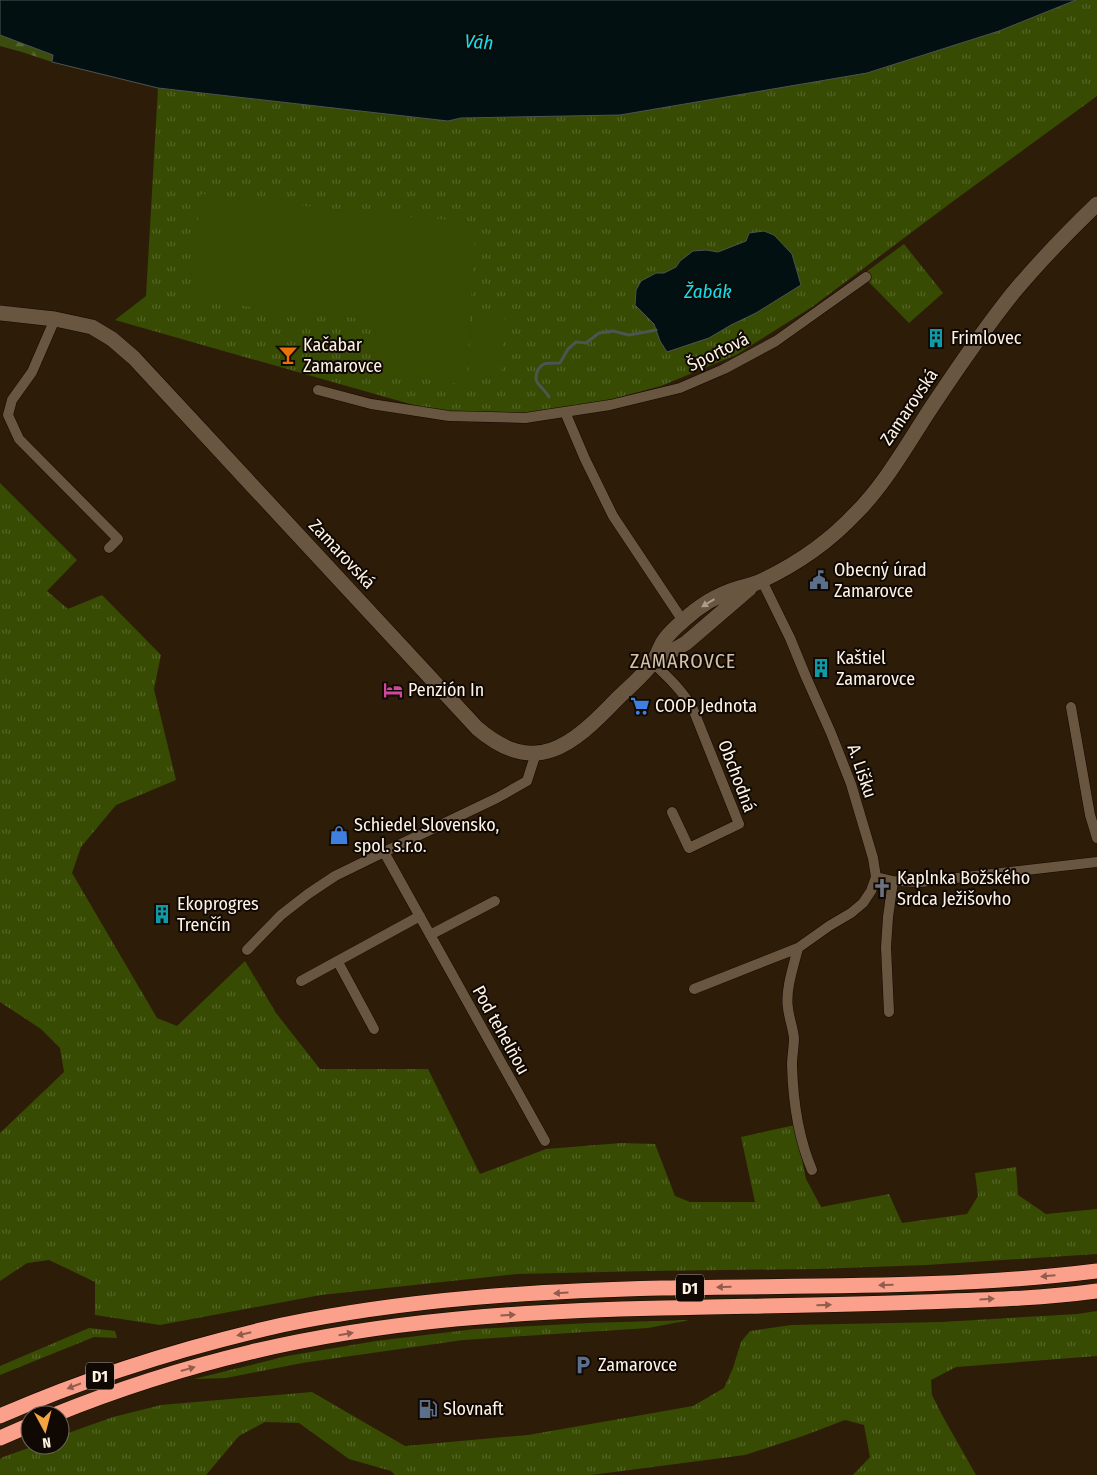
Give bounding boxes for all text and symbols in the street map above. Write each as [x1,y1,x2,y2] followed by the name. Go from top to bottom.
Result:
[464,29,494,55] water label: Váh
[683,280,732,303] water label: Žabák
[925,327,947,349] building icon: Frimlovec
[951,327,1022,349] place label: Frimlovec
[684,328,753,376] street label: Športová
[303,334,382,377] place label: Kačabar Zamarovce
[277,344,299,366] bar icon: Kačabar Zamarovce
[875,364,943,449] street label: Zamarovská
[304,515,380,594] street label: Zamarovská
[834,559,927,602] place label: Obecný úrad Zamarovce
[808,569,830,591] public building icon: Obecný úrad Zamarovce
[701,599,714,608] one-way arrow
[836,647,915,690] place label: Kaštiel Zamarovce
[630,649,736,673] district label: ZAMAROVCE
[810,657,832,679] building icon: Kaštiel Zamarovce
[382,679,404,701] hotel icon: Penzión In
[408,679,484,701] place label: Penzión In
[629,695,651,717] supermarket icon: COOP Jednota
[655,695,757,717] place label: COOP Jednota
[713,737,761,815] street label: Obchodná
[843,741,881,801] street label: A. Lišku
[354,814,499,857] place label: Schiedel Slovensko, spol. s.r.o.
[328,824,350,846] shop icon: Schiedel Slovensko, spol. s.r.o.
[897,867,1030,910] place label: Kaplnka Božského Srdca Ježišovho
[871,877,893,899] church icon: Kaplnka Božského Srdca Ježišovho
[177,893,259,936] place label: Ekoprogres Trenčín
[151,903,173,925] building icon: Ekoprogres Trenčín
[468,982,534,1078] street label: Pod tehelňou
[1040,1272,1056,1280] one-way arrow
[676,1275,704,1302] road number: D1
[878,1281,894,1289] one-way arrow
[716,1284,732,1292] one-way arrow
[553,1289,569,1297] one-way arrow
[979,1295,995,1303] one-way arrow
[817,1301,833,1309] one-way arrow
[500,1311,516,1319] one-way arrow
[339,1329,355,1337] one-way arrow
[236,1330,251,1338] one-way arrow
[572,1354,594,1376] parking icon: Zamarovce
[598,1354,677,1376] place label: Zamarovce
[86,1362,114,1390] road number: D1
[180,1365,196,1373] one-way arrow
[66,1382,81,1390] one-way arrow
[417,1398,439,1420] fuel station icon: Slovnaft
[443,1398,504,1420] place label: Slovnaft
[20,1405,70,1455] north arrow
[41,1433,52,1451] text: N

